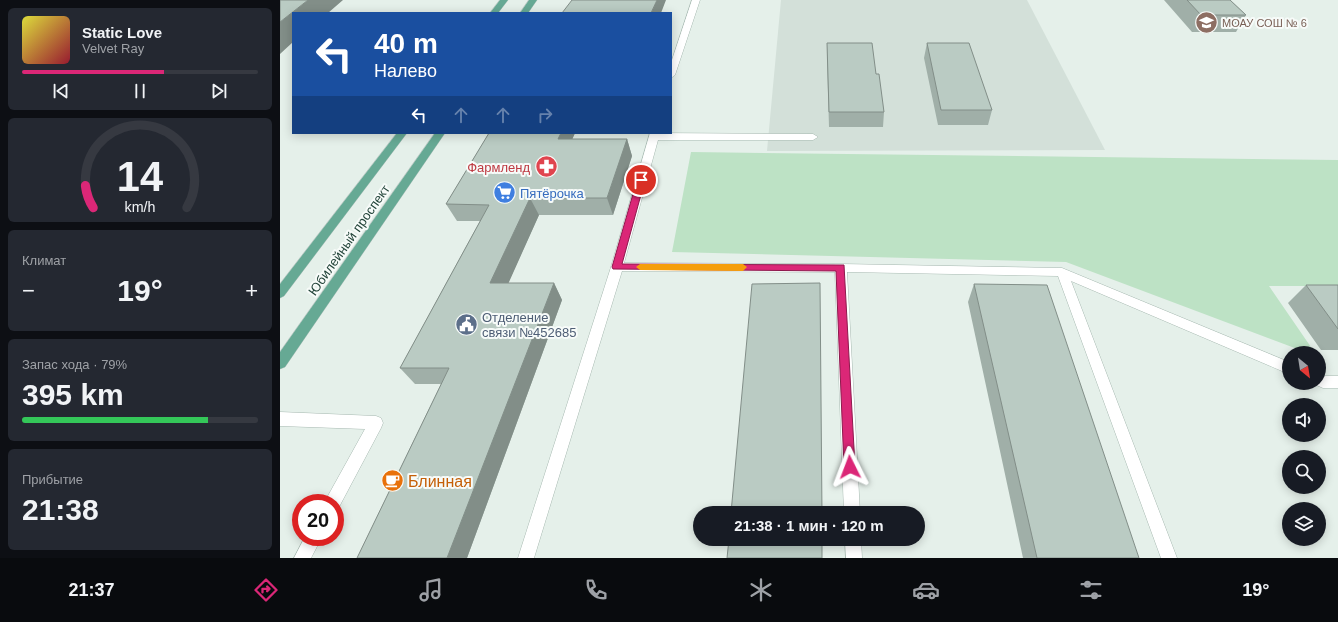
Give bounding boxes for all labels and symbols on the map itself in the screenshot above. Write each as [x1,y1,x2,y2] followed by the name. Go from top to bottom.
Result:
[1194,10,1220,36] school or university icon: МОАУ СОШ № 6
[1222,17,1307,29] place label: МОАУ СОШ № 6
[533,154,559,180] pharmacy icon: Фармленд
[467,160,530,175] place label: Фармленд
[624,163,658,197] pin
[491,180,517,206] supermarket icon: Пятёрочка
[305,182,393,298] street label: Юбилейный проспект
[520,186,584,201] place label: Пятёрочка
[482,310,576,340] place label: Отделение связи №452685
[454,311,480,337] public building icon: Отделение связи №452685
[1282,346,1326,390] north arrow
[829,446,871,488] position arrow
[380,468,406,494] cafe icon: Блинная
[408,473,472,490] place label: Блинная
[292,494,344,546] speed limit sign: 20

